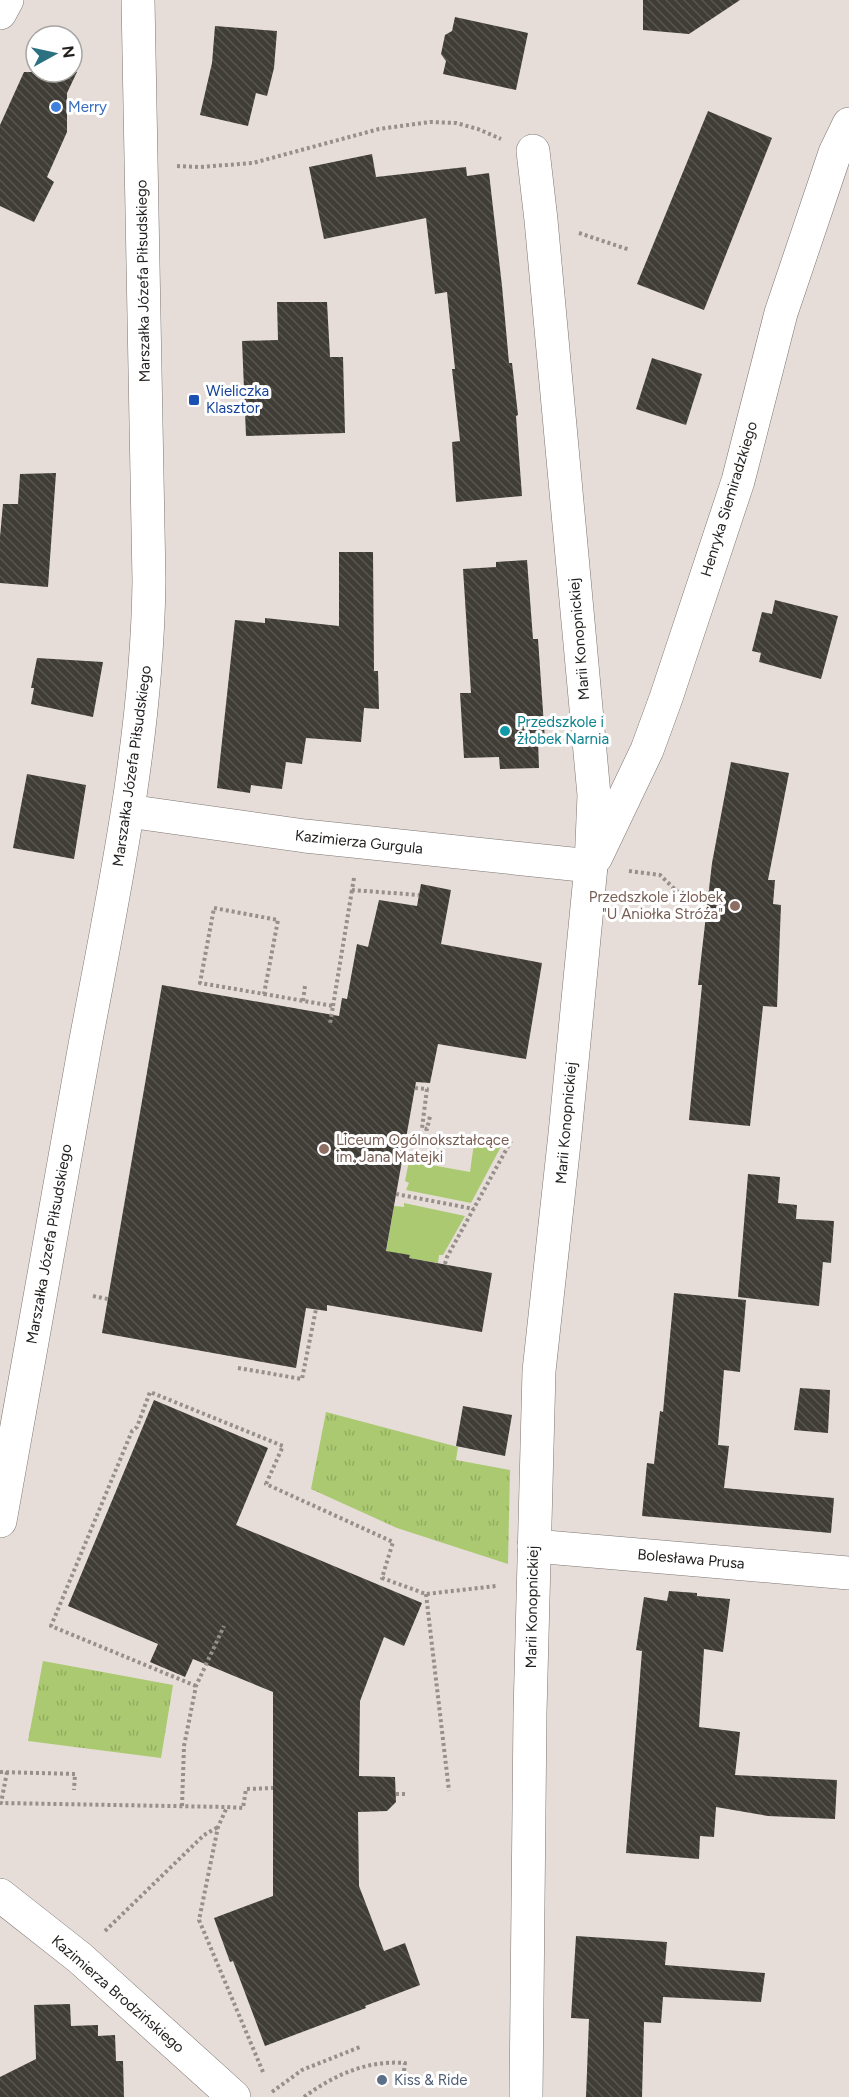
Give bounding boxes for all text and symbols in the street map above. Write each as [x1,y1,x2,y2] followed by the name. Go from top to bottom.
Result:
[24,24,84,84] north arrow
[58,45,79,59] text: N
[68,98,107,116] place label: Merry
[49,100,63,114] marker: Merry
[132,179,154,383] street label: Marszałka Józefa Piłsudskiego
[206,382,269,417] place label: Wieliczka Klasztor
[187,393,201,407] marker: Wieliczka Klasztor
[697,419,761,579] street label: Henryka Siemiradzkiego
[565,577,593,701] street label: Marii Konopnickiej
[109,664,155,868] street label: Marszałka Józefa Piłsudskiego
[517,713,609,748] place label: Przedszkole i żłobek Narnia
[498,724,512,738] marker: Przedszkole i żłobek Narnia
[294,826,424,858] street label: Kazimierza Gurgula
[589,888,724,923] place label: Przedszkole i żlobek "U Aniołka Stróża"
[728,899,742,913] marker: Przedszkole i żlobek "U Aniołka Stróża"
[552,1061,580,1185] street label: Marii Konopnickiej
[336,1131,509,1166] place label: Liceum Ogólnokształcące im. Jana Matejki
[23,1142,76,1345] street label: Marszałka Józefa Piłsudskiego
[317,1142,331,1156] marker: Liceum Ogólnokształcące im. Jana Matejki
[637,1545,745,1573] street label: Bolesława Prusa
[522,1546,542,1668] street label: Marii Konopnickiej
[48,1931,188,2057] street label: Kazimierza Brodzińskiego
[394,2071,468,2089] place label: Kiss & Ride
[375,2073,389,2087] marker: Kiss & Ride

